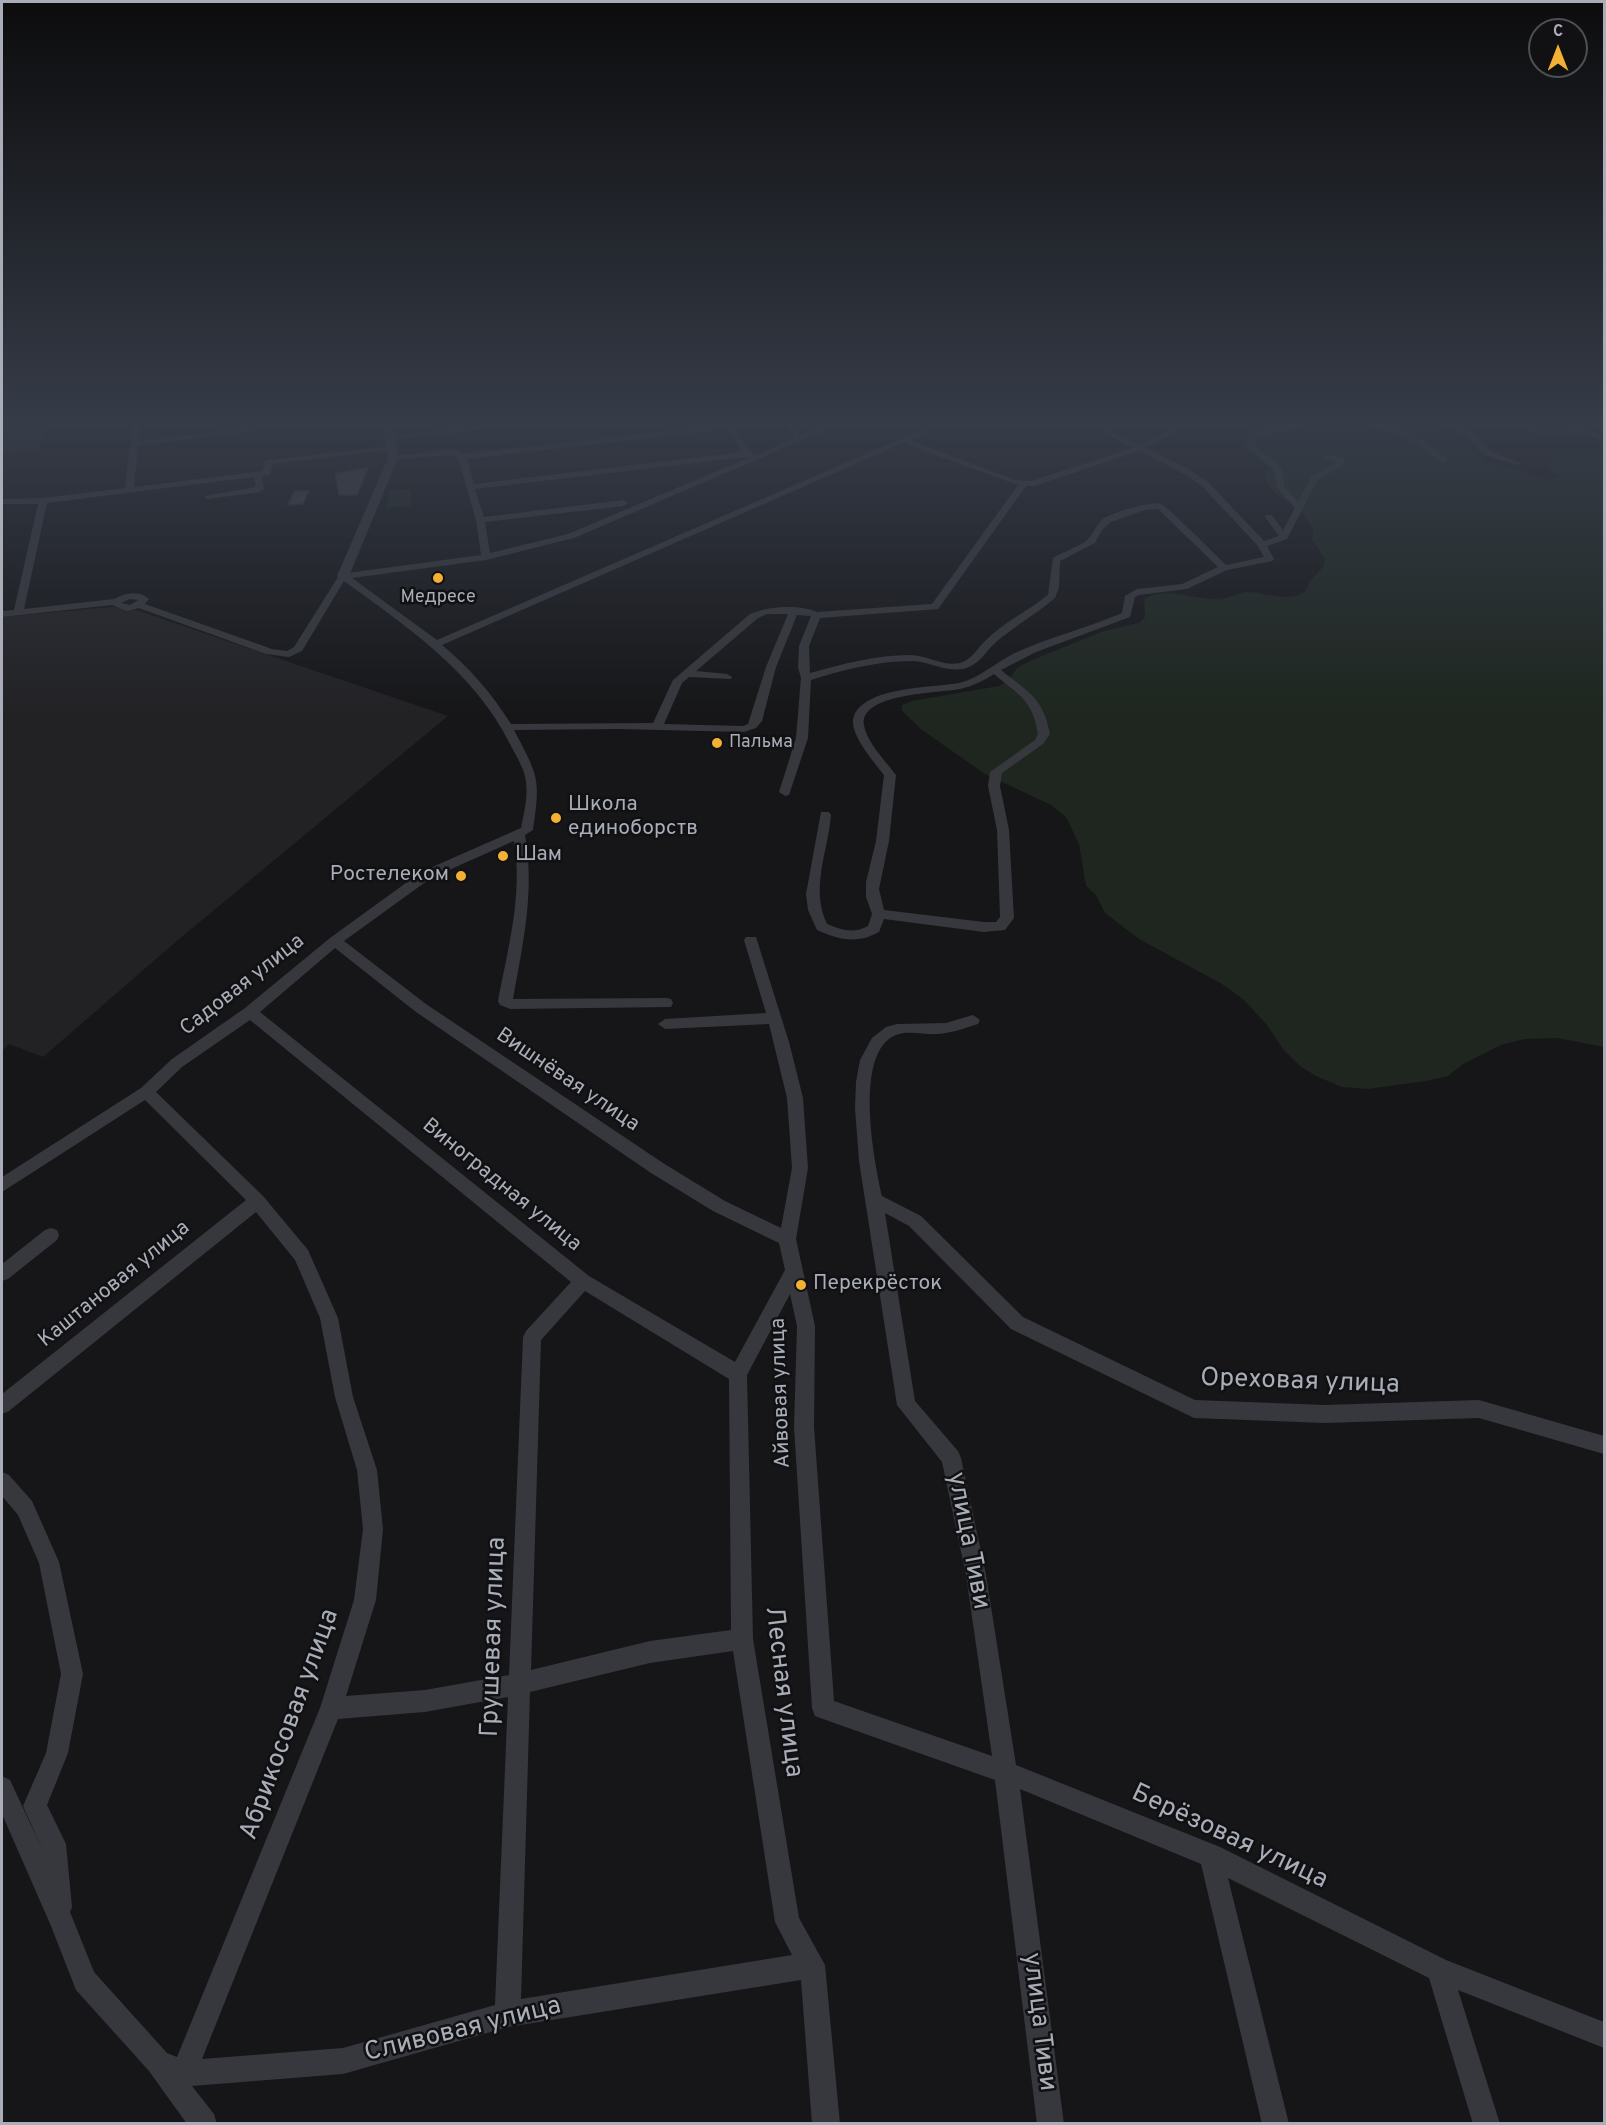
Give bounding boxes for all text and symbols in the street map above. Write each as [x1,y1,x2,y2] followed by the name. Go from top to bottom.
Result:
[1528,18,1588,78] north arrow
[1553,22,1563,42] text: С
[431,571,445,585] marker: Медресе
[400,587,476,609] place label: Медресе
[729,732,793,754] place label: Пальма
[710,736,724,750] marker: Пальма
[568,793,698,843] place label: Школа единоборств
[549,811,563,825] marker: Школа единоборств
[515,843,562,869] place label: Шам
[496,849,510,863] marker: Шам
[330,863,449,889] place label: Ростелеком
[454,869,468,883] marker: Ростелеком
[176,930,310,1042] street label: Садовая улица
[491,1024,643,1138] street label: Вишнёвая улица
[416,1114,586,1258] street label: Виноградная улица
[34,1216,196,1354] street label: Каштановая улица
[813,1272,942,1298] place label: Перекрёсток
[794,1278,808,1292] marker: Перекрёсток
[767,1317,797,1469] street label: Айвовая улица
[1200,1364,1400,1402] street label: Ореховая улица
[938,1470,996,1612] street label: улица Тиви
[476,1536,514,1738] street label: Грушевая улица
[235,1605,347,1845] street label: Абрикосовая улица
[756,1605,808,1779] street label: Лесная улица
[1126,1779,1332,1897] street label: Берёзовая улица
[1014,1951,1062,2093] street label: улица Тиви
[362,1991,564,2071] street label: Сливовая улица

